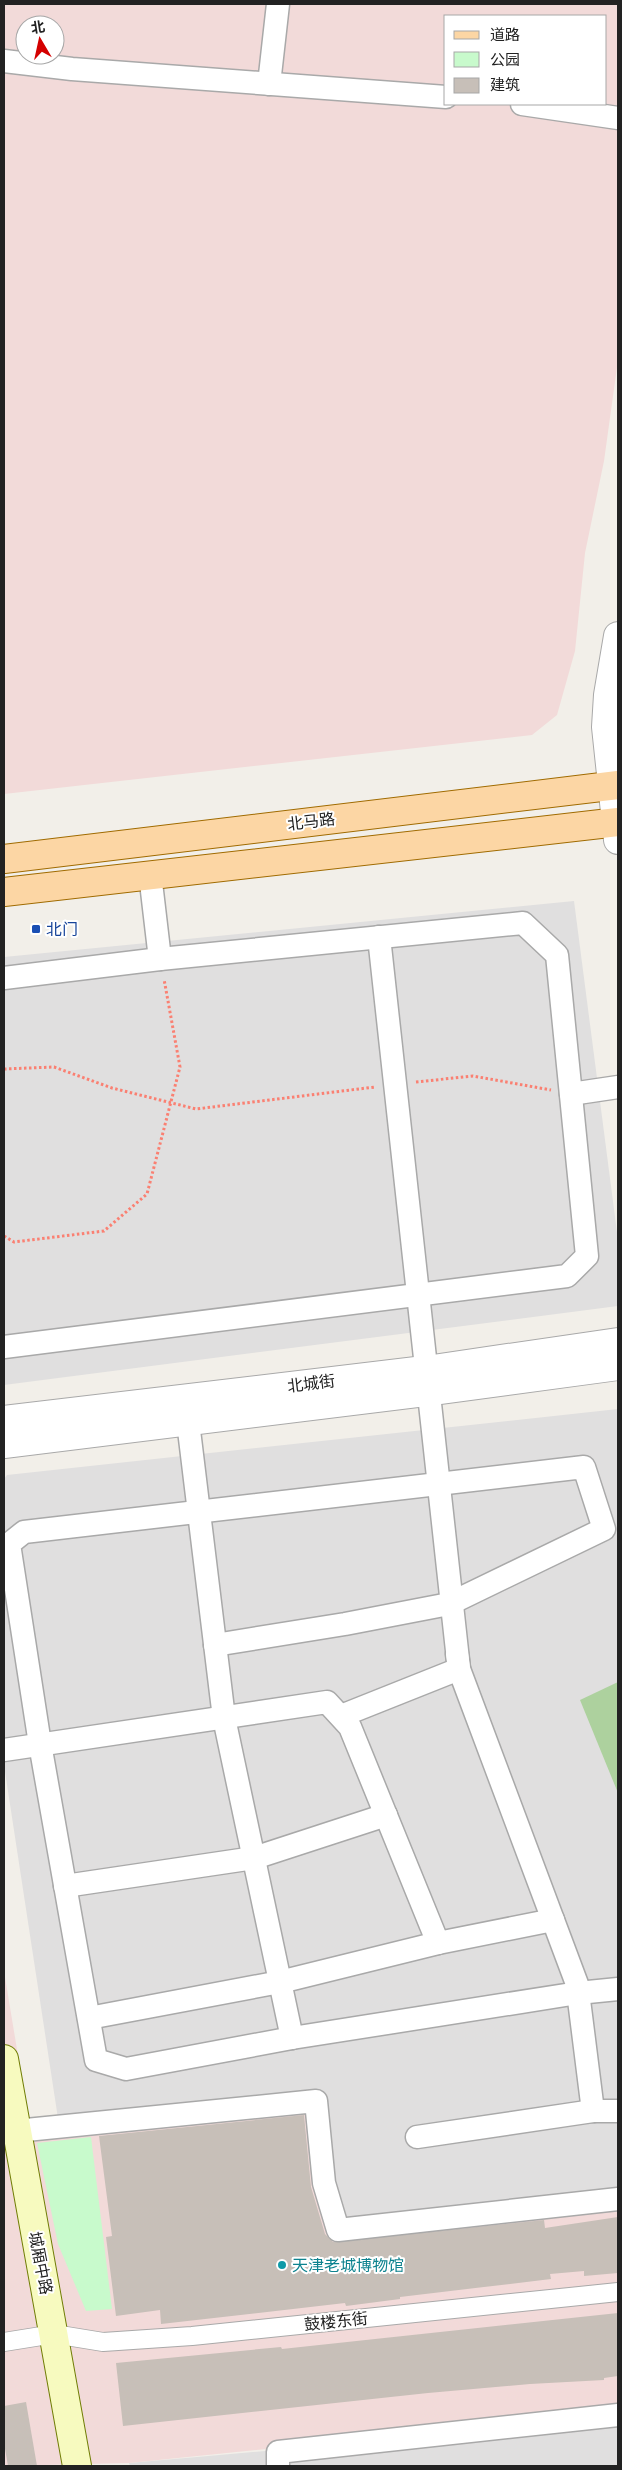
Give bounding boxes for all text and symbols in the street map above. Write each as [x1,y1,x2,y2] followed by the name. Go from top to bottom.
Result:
[15,15,65,65] north arrow
[444,15,607,105] legend
[29,16,46,37] text: 北
[490,24,520,45] text: 道路
[490,49,520,70] text: 公园
[490,74,520,95] text: 建筑
[286,807,336,835] street label: 北马路
[46,918,78,940] place label: 北门
[30,923,42,935] marker: 北门
[286,1369,336,1397] street label: 北城街
[24,2229,58,2297] street label: 城厢中路
[292,2254,404,2276] place label: 天津老城博物馆
[276,2259,288,2271] marker: 天津老城博物馆
[303,2307,369,2335] street label: 鼓楼东街

